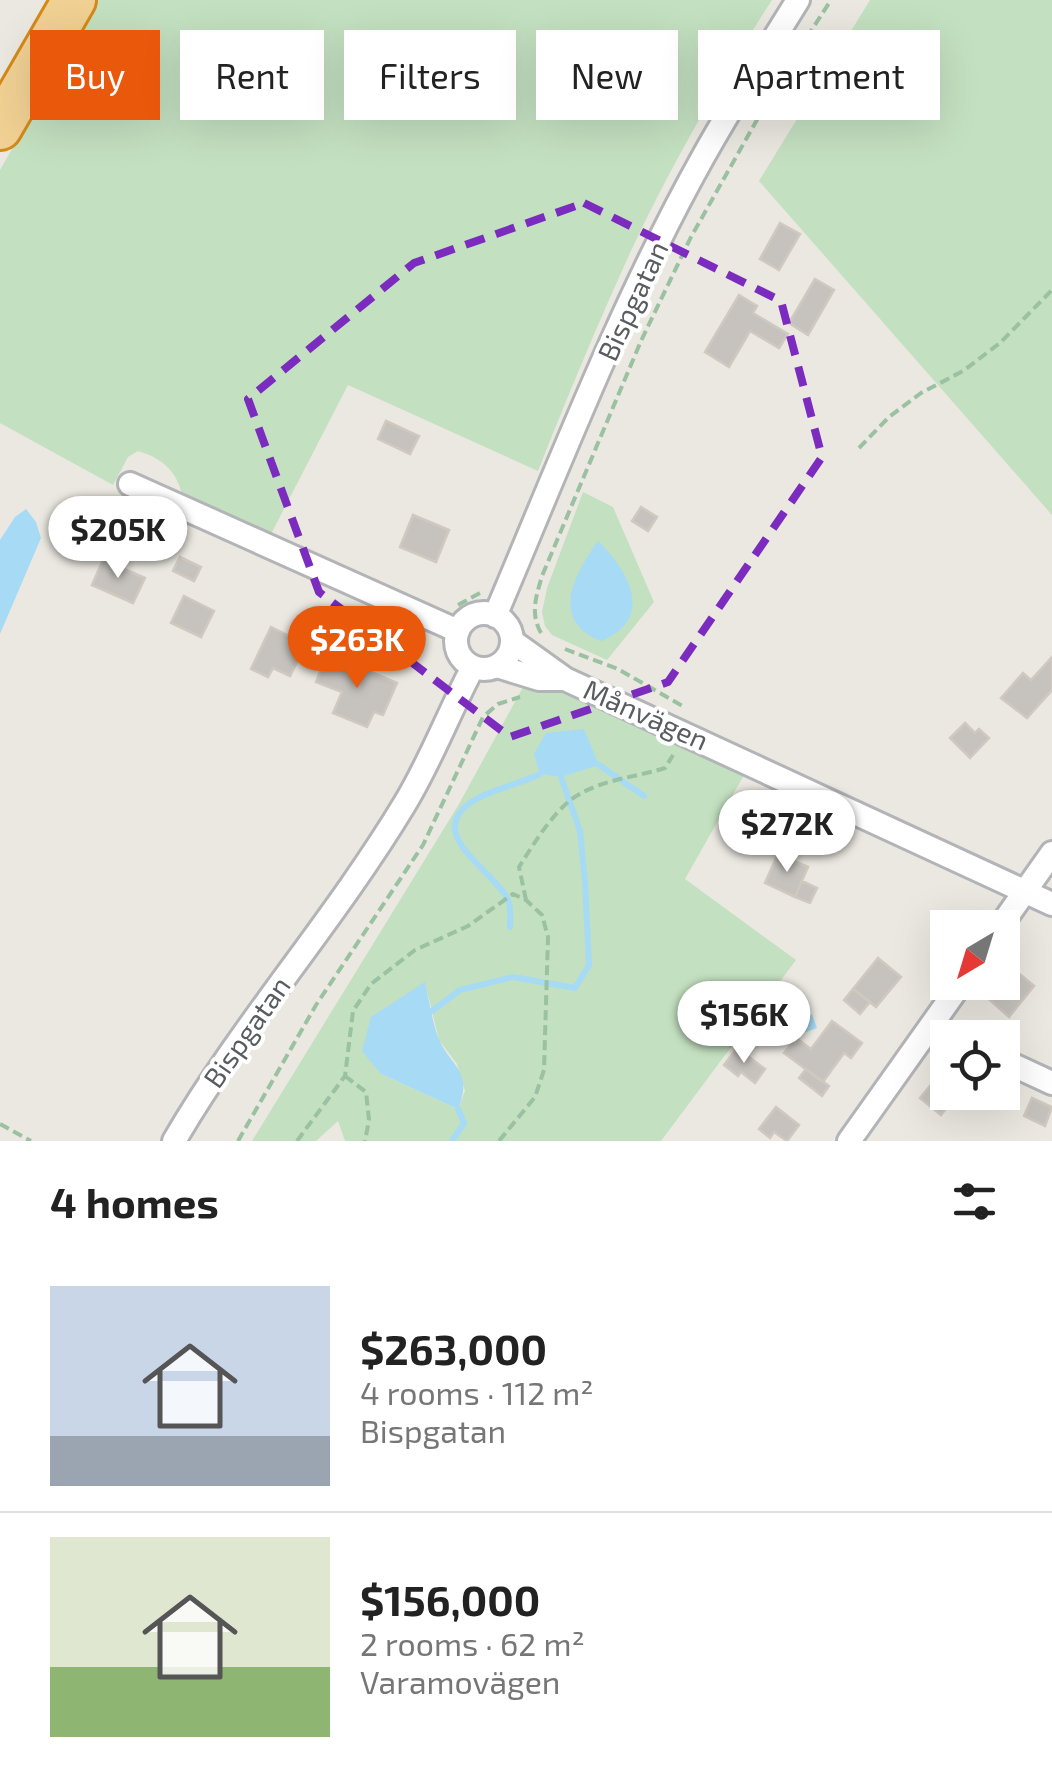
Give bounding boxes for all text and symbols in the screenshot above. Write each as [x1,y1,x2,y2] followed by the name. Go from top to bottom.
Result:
[30,30,160,120] chip: Buy
[180,30,324,120] chip: Rent
[344,30,516,120] chip: Filters
[536,30,678,120] chip: New
[698,30,940,120] chip: Apartment
[590,235,675,366] street label: Bispgatan
[48,496,188,581] pin: $205K
[70,509,166,547] text: $205K
[287,606,427,691] pin: $263K
[310,619,404,657] text: $263K
[579,671,714,757] street label: Månvägen
[717,790,857,875] pin: $272K
[741,803,833,841] text: $272K
[930,910,1020,1000] north arrow
[930,910,1020,1110] map controls
[196,969,297,1094] street label: Bispgatan
[674,981,814,1066] pin: $156K
[699,994,789,1032] text: $156K
[930,1020,1020,1110] button: locate
[947,1174,1002,1229] icon: filters
[50,1176,219,1226] text: 4 homes
[360,1323,547,1373] text: $263,000
[130,1326,250,1446] icon: home
[360,1373,594,1411] text: 4 rooms · 112 m²
[360,1411,506,1449] text: Bispgatan
[360,1574,540,1624] text: $156,000
[130,1577,250,1697] icon: home
[360,1624,585,1662] text: 2 rooms · 62 m²
[360,1662,560,1700] text: Varamovägen

